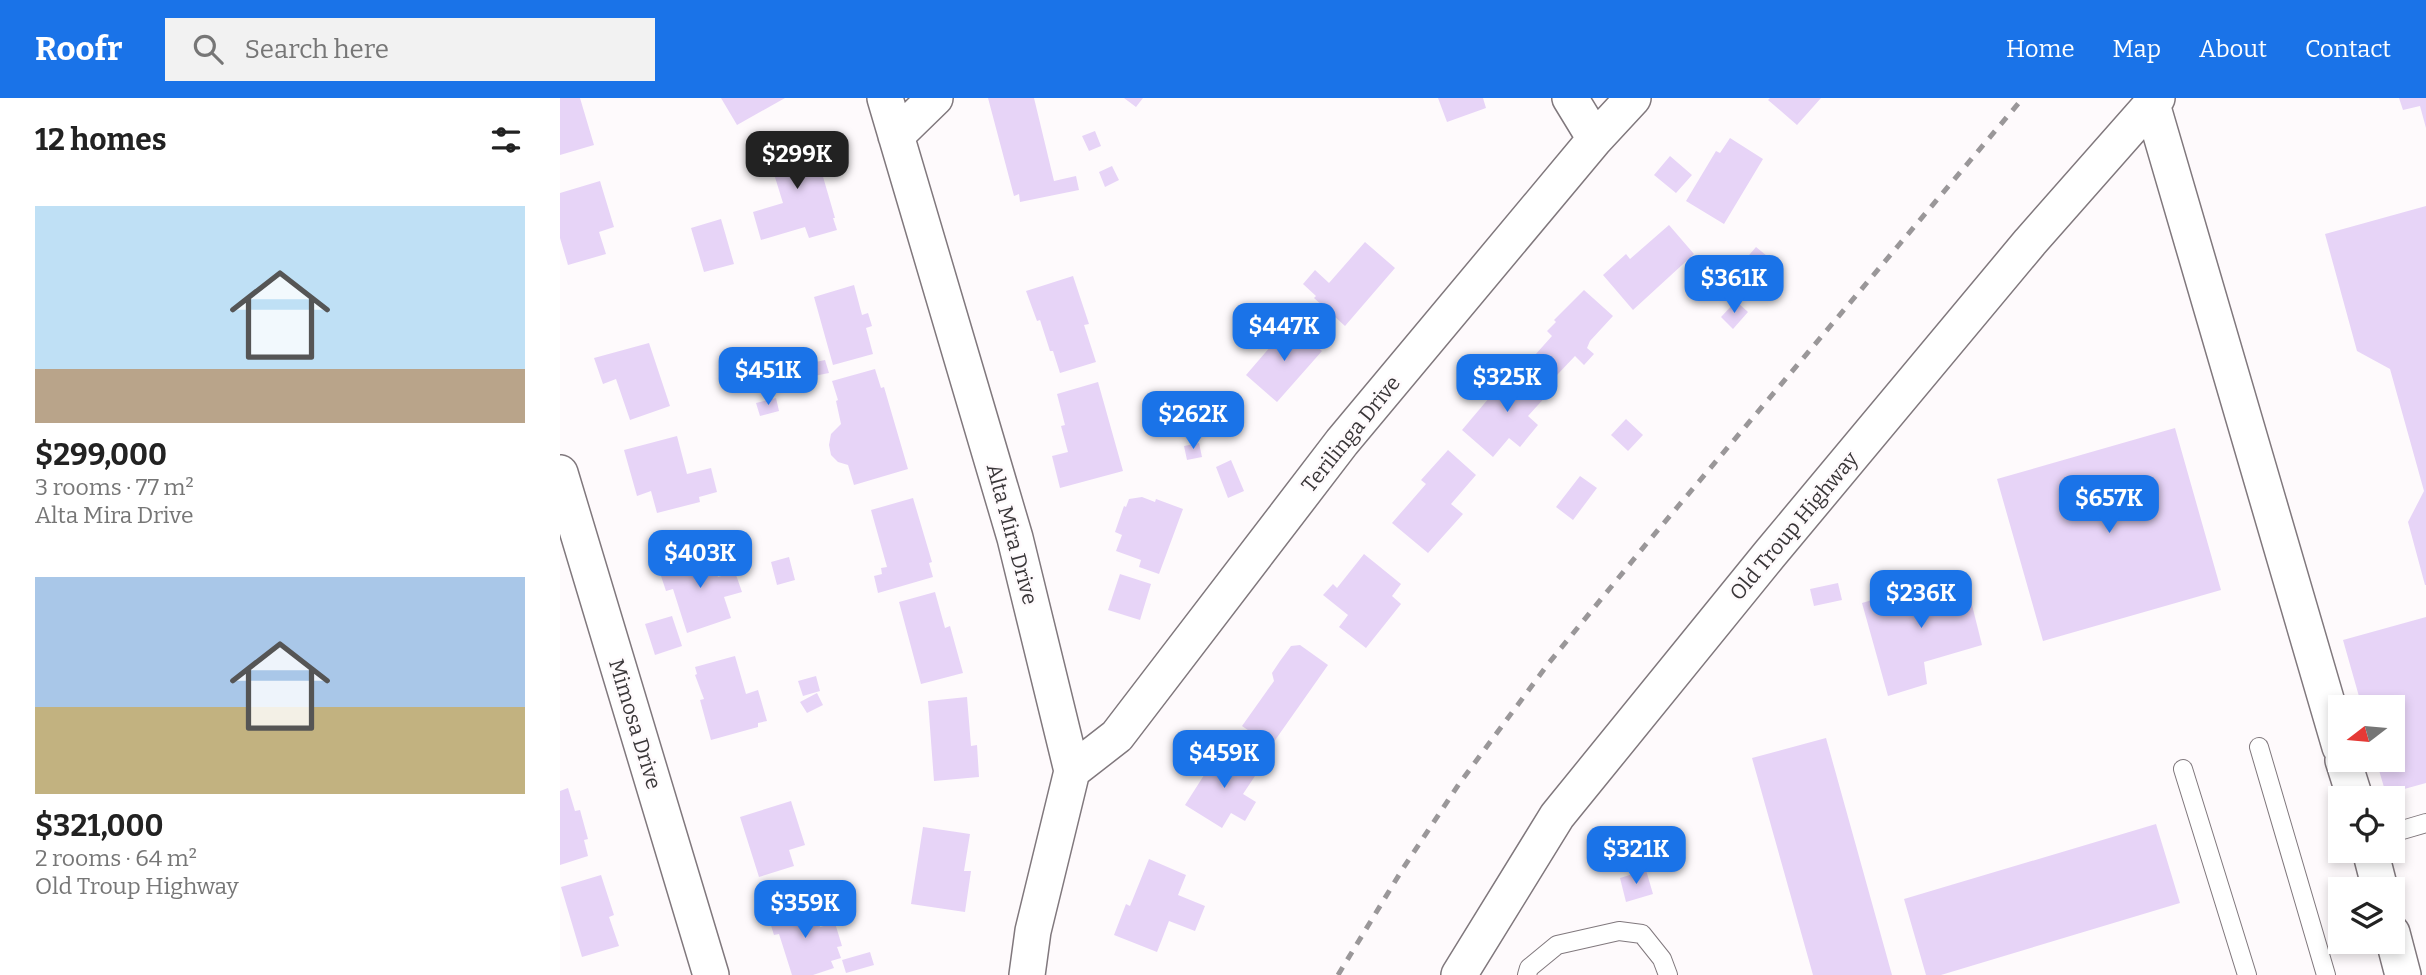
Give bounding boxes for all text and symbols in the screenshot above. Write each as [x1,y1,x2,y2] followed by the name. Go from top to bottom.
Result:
[165,18,655,81] search box
[35,29,123,69] text: Roofr
[189,30,227,68] icon: search
[245,34,389,65] text: Search here
[2006,35,2075,63] text: Home
[2113,35,2161,63] text: Map
[2199,35,2267,63] text: About
[2305,35,2391,63] text: Contact
[487,121,525,159] icon: filters
[35,122,166,158] text: 12 homes
[748,132,846,191] pin: $299K
[762,140,832,168] text: $299K
[217,252,343,378] icon: home
[1685,256,1783,315] pin: $361K
[1701,264,1767,292] text: $361K
[1235,303,1333,363] pin: $447K
[1249,312,1319,340] text: $447K
[719,348,817,407] pin: $451K
[1458,354,1556,414] pin: $325K
[735,356,801,384] text: $451K
[1472,363,1542,391] text: $325K
[1296,370,1406,498] street label: Terilinga Drive
[1144,392,1242,451] pin: $262K
[1158,400,1228,428] text: $262K
[35,437,167,473] text: $299,000
[1724,446,1864,606] street label: Old Troup Highway
[981,461,1043,607] street label: Alta Mira Drive
[35,473,194,501] text: 3 rooms · 77 m²
[2060,476,2158,535] pin: $657K
[2075,484,2143,512] text: $657K
[35,501,194,529] text: Alta Mira Drive
[651,531,749,590] pin: $403K
[664,539,736,567] text: $403K
[1872,570,1970,630] pin: $236K
[1886,579,1956,607] text: $236K
[217,623,343,749] icon: home
[603,656,667,792] street label: Mimosa Drive
[2328,695,2404,772] north arrow
[2328,695,2405,954] map controls
[1175,730,1273,790] pin: $459K
[1189,739,1259,767] text: $459K
[2328,786,2405,863] button: locate
[35,808,164,844] text: $321,000
[1587,826,1685,886] pin: $321K
[1603,835,1669,863] text: $321K
[35,844,197,872] text: 2 rooms · 64 m²
[35,872,239,900] text: Old Troup Highway
[2328,877,2405,954] button: layers
[756,880,854,940] pin: $359K
[770,889,840,917] text: $359K

